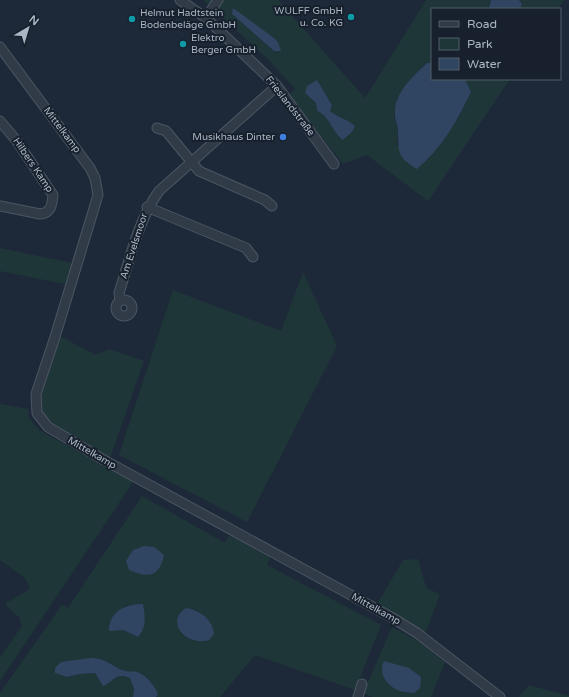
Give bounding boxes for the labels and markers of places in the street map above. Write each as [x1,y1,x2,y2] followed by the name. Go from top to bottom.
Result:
[274,5,343,29] place label: WULFF GmbH u. Co. KG
[140,7,236,31] place label: Helmut Hadtstein Bodenbeläge GmbH
[346,12,356,22] marker: WULFF GmbH u. Co. KG
[127,14,137,24] marker: Helmut Hadtstein Bodenbeläge GmbH
[191,32,256,56] place label: Elektro Berger GmbH
[178,39,188,49] marker: Elektro Berger GmbH
[192,131,275,143] place label: Musikhaus Dinter
[278,132,288,142] marker: Musikhaus Dinter

